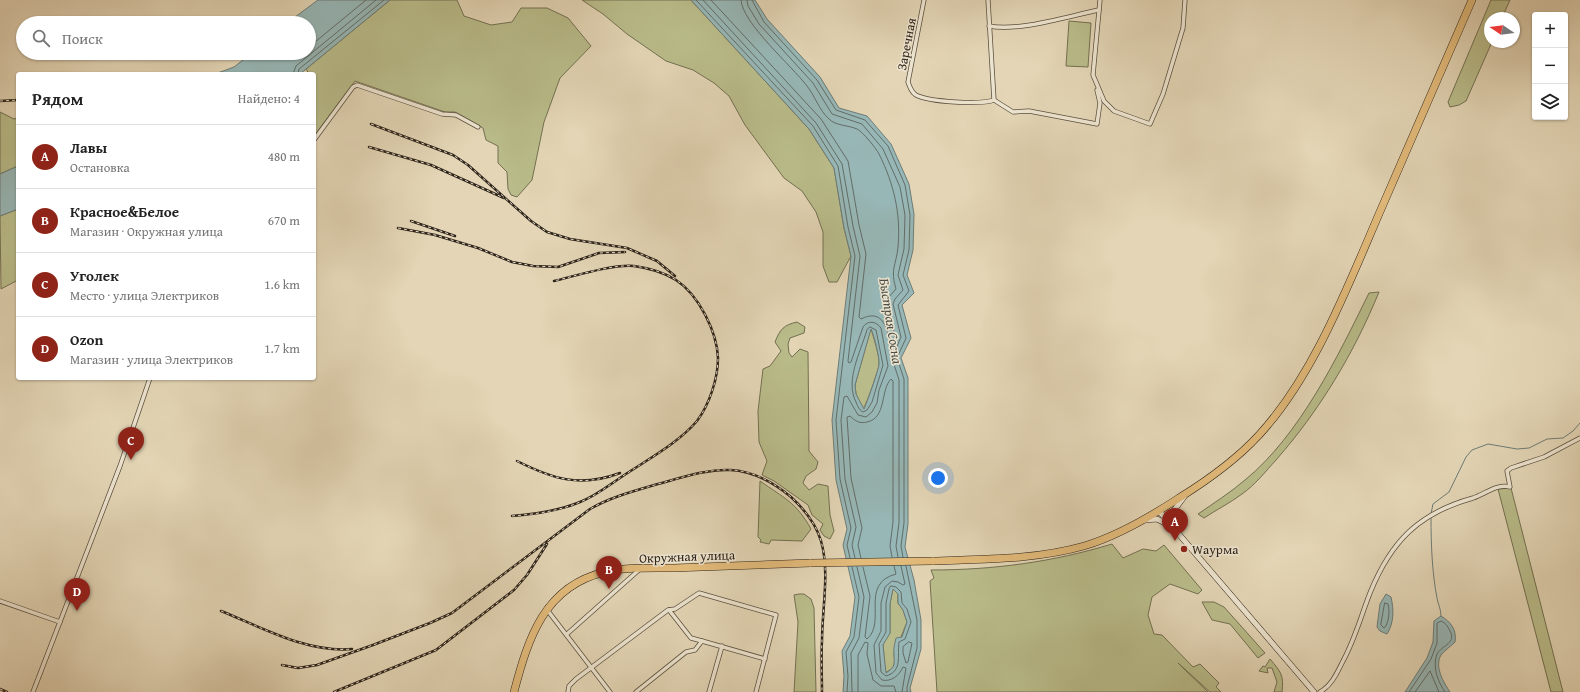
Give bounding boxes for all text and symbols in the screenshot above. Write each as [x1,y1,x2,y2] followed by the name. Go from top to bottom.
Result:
[1484,12,1520,48] north arrow
[1532,12,1568,120] map controls
[1532,12,1568,48] button: +
[16,16,316,60] search box
[892,16,921,72] street label: Заречная
[30,27,52,49] icon: search
[62,28,103,49] text: Поиск
[1532,48,1568,84] button: −
[1532,84,1568,120] button: layers
[32,86,83,111] text: Рядом
[238,89,300,108] text: Найдено: 4
[70,137,107,158] text: Лавы
[41,147,49,166] text: A
[268,147,300,166] text: 480 m
[70,158,130,177] text: Остановка
[70,201,179,222] text: Красное&Белое
[41,211,49,230] text: B
[268,211,300,230] text: 670 m
[70,222,223,241] text: Магазин · Окружная улица
[70,265,119,286] text: Уголек
[41,275,49,294] text: C
[264,275,300,294] text: 1.6 km
[874,277,908,366] water label: Быстрая Сосна
[70,286,219,305] text: Место · улица Электриков
[70,329,103,350] text: Ozon
[41,339,49,358] text: D
[264,339,300,358] text: 1.7 km
[70,350,233,369] text: Магазин · улица Электриков
[118,427,144,460] pin: C
[928,468,948,488] your location
[1162,508,1188,541] pin: A
[1192,540,1239,559] place label: Wаурма
[1179,544,1189,554] marker: Wаурма
[639,545,736,568] street label: Окружная улица
[596,556,622,589] pin: B
[64,578,90,611] pin: D

